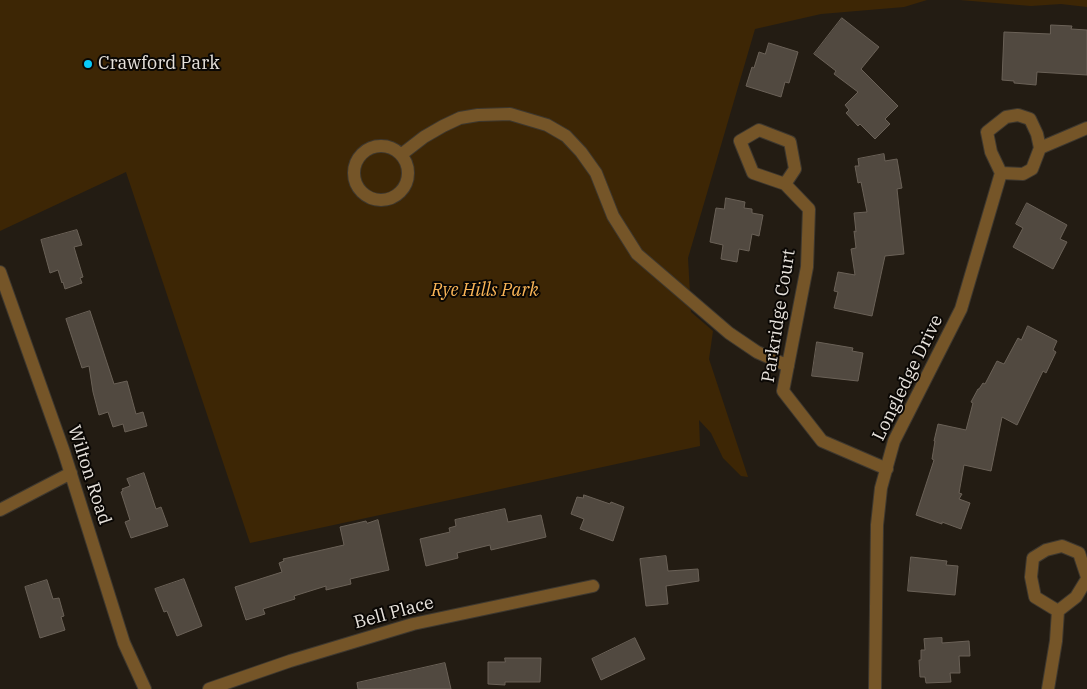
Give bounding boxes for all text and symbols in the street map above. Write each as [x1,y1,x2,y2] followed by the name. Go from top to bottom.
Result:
[98,53,220,75] place label: Crawford Park
[82,58,94,70] marker: Crawford Park
[758,248,800,384] street label: Parkridge Court
[431,280,539,302] park label: Rye Hills Park
[868,312,948,444] street label: Longledge Drive
[63,423,115,527] street label: Wilton Road
[352,592,436,634] street label: Bell Place

